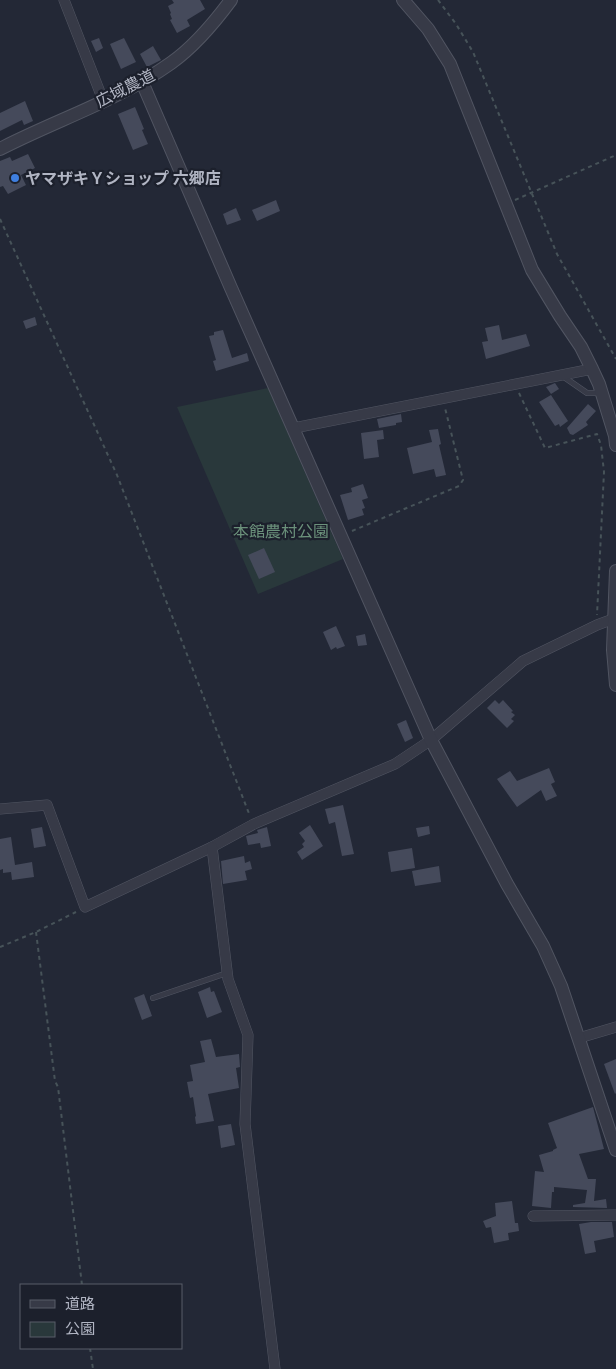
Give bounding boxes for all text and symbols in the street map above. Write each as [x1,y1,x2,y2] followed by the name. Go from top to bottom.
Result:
[91,64,159,112] street label: 広域農道
[25,167,221,189] place label: ヤマザキＹショップ 六郷店
[9,172,21,184] marker: ヤマザキＹショップ 六郷店
[233,520,329,542] park label: 本館農村公園
[20,1284,182,1349] legend
[65,1293,95,1314] text: 道路
[65,1318,95,1339] text: 公園

